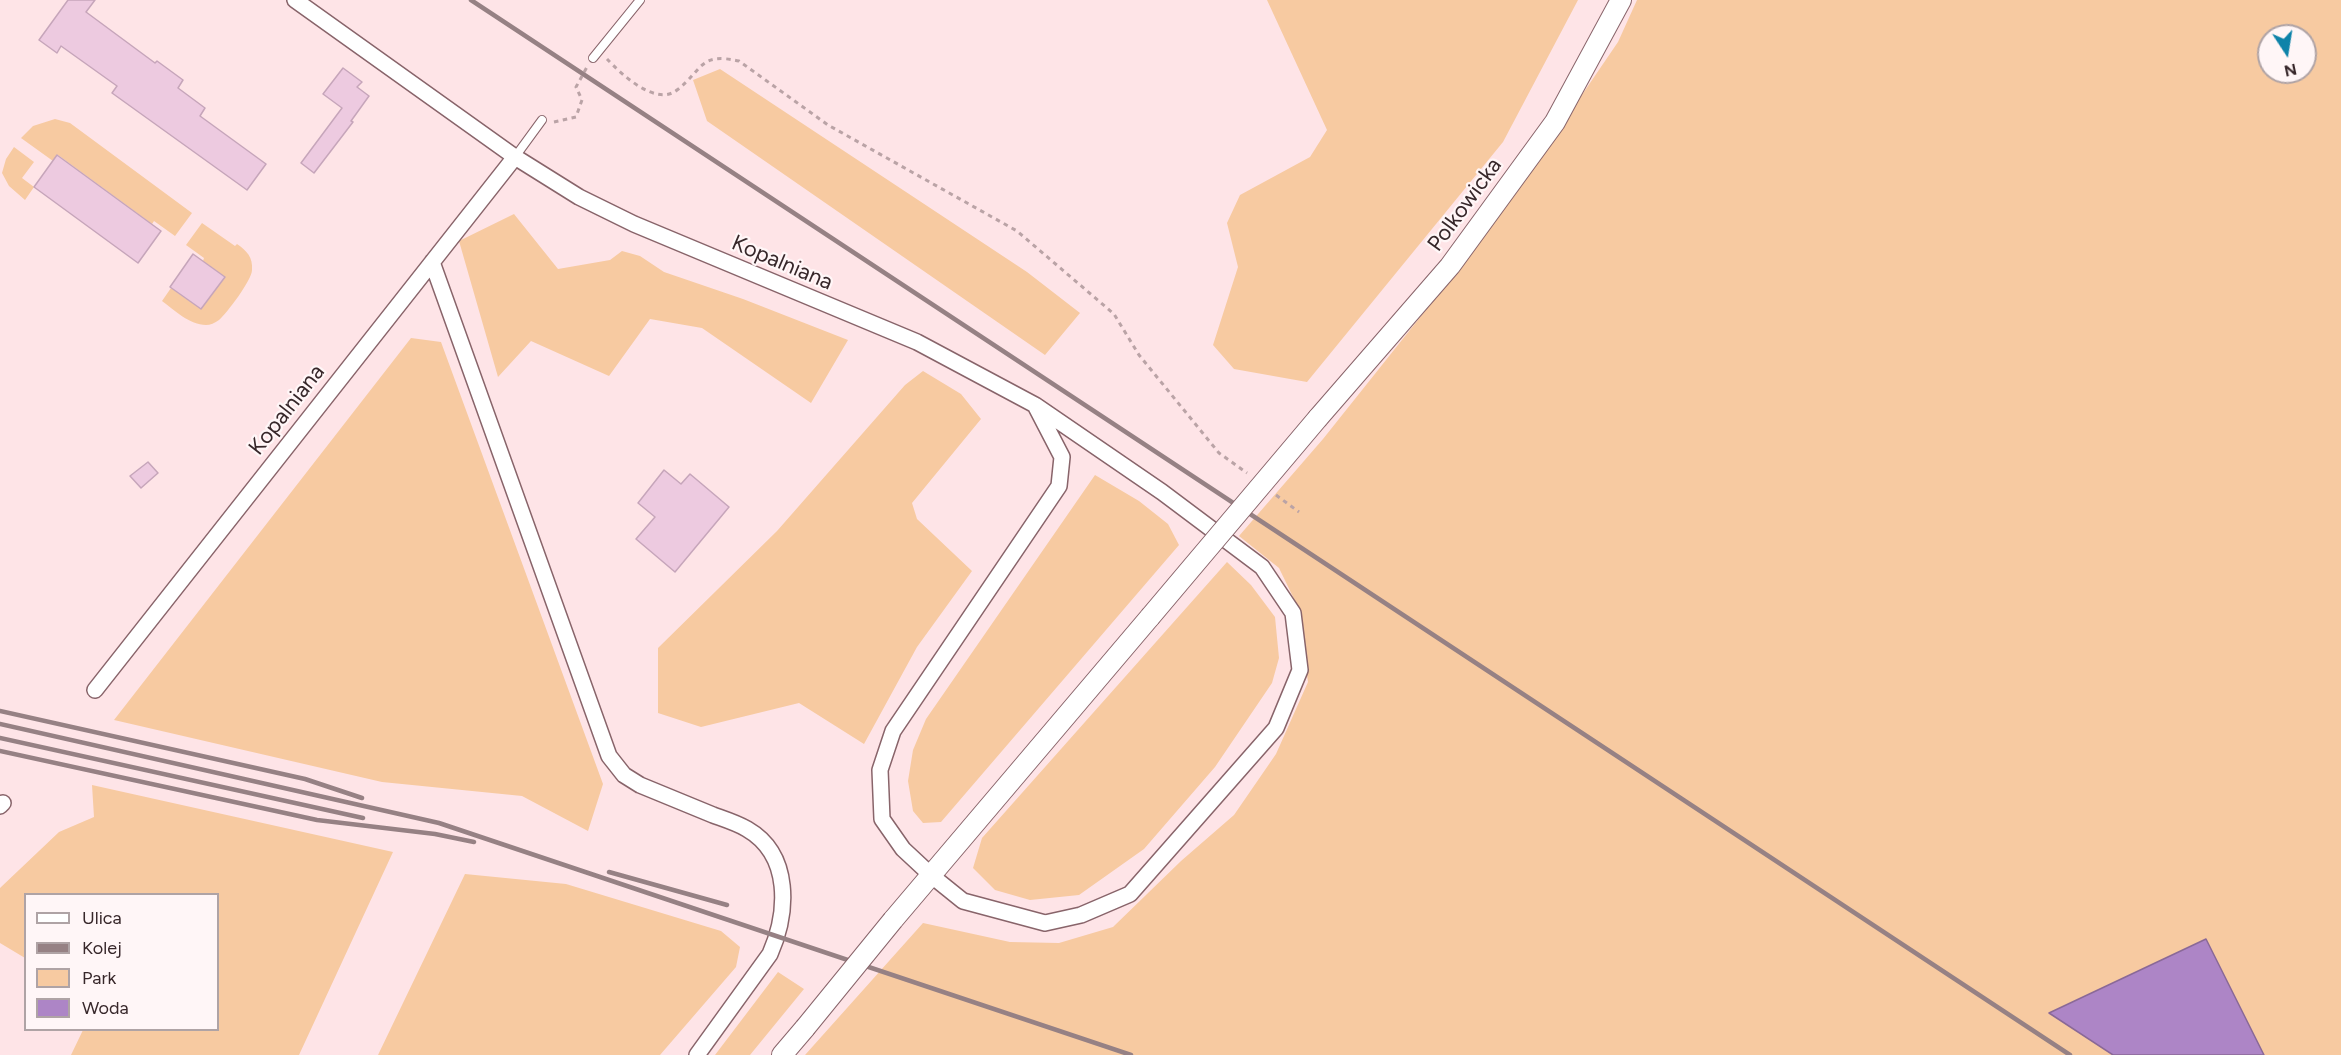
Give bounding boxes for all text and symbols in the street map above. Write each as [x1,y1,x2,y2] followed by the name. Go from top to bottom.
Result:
[2257,24,2317,84] north arrow
[2282,60,2298,81] text: N
[1422,153,1508,257] street label: Polkowicka
[728,230,836,296] street label: Kopalniana
[244,360,330,460] street label: Kopalniana
[24,893,219,1031] legend
[82,907,122,929] text: Ulica
[82,937,122,959] text: Kolej
[82,967,116,989] text: Park
[82,997,129,1019] text: Woda

